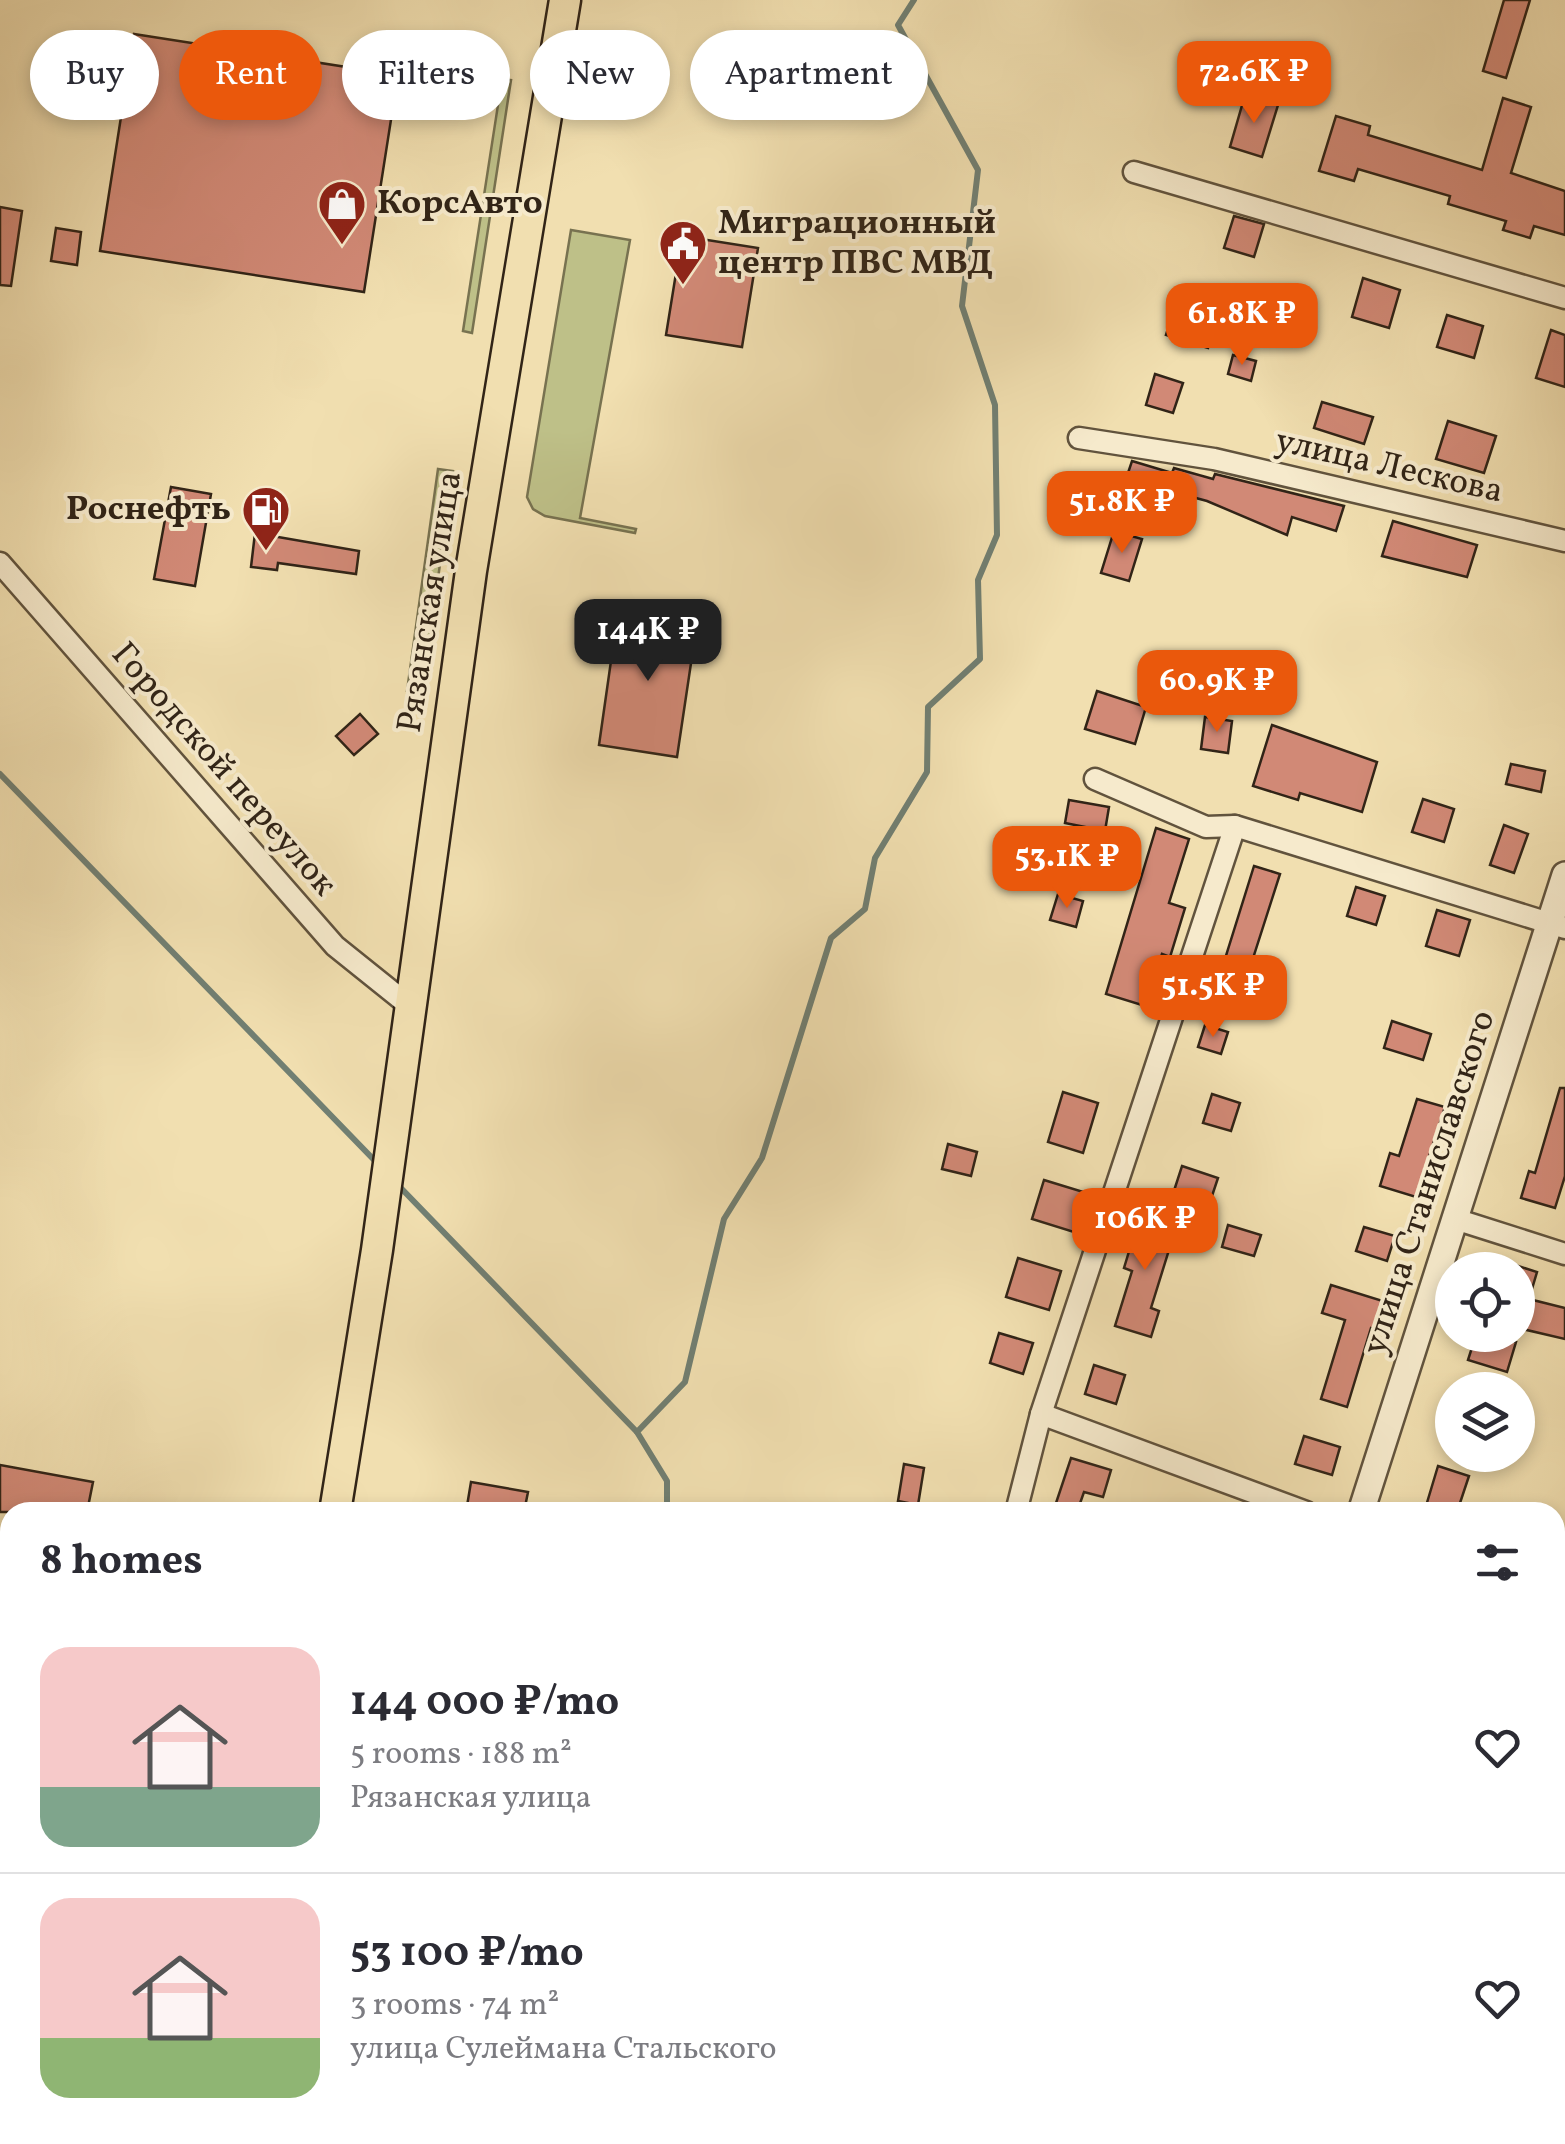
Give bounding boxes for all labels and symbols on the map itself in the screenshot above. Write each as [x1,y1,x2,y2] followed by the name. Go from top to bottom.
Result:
[1162,41,1346,126] pin: 72.6K ₽
[316,178,368,246] shop icon: КорсАвто
[377,180,543,228] place label: КорсАвто
[718,200,996,288] place label: Миграционный центр ПВС МВД
[657,218,709,286] public building icon: Миграционный центр ПВС МВД
[1150,283,1334,368] pin: 61.8K ₽
[1270,417,1508,517] street label: улица Лескова
[387,468,475,736] street label: Рязанская улица
[1030,471,1214,556] pin: 51.8K ₽
[240,484,292,552] fuel station icon: Роснефть
[66,486,231,534] place label: Роснефть
[567,599,729,684] pin: 144K ₽
[99,633,347,907] street label: Городской переулок
[1125,650,1309,735] pin: 60.9K ₽
[975,826,1159,911] pin: 53.1K ₽
[1121,955,1305,1040] pin: 51.5K ₽
[1352,1005,1508,1361] street label: улица Станиславского
[1064,1188,1226,1273] pin: 106K ₽

